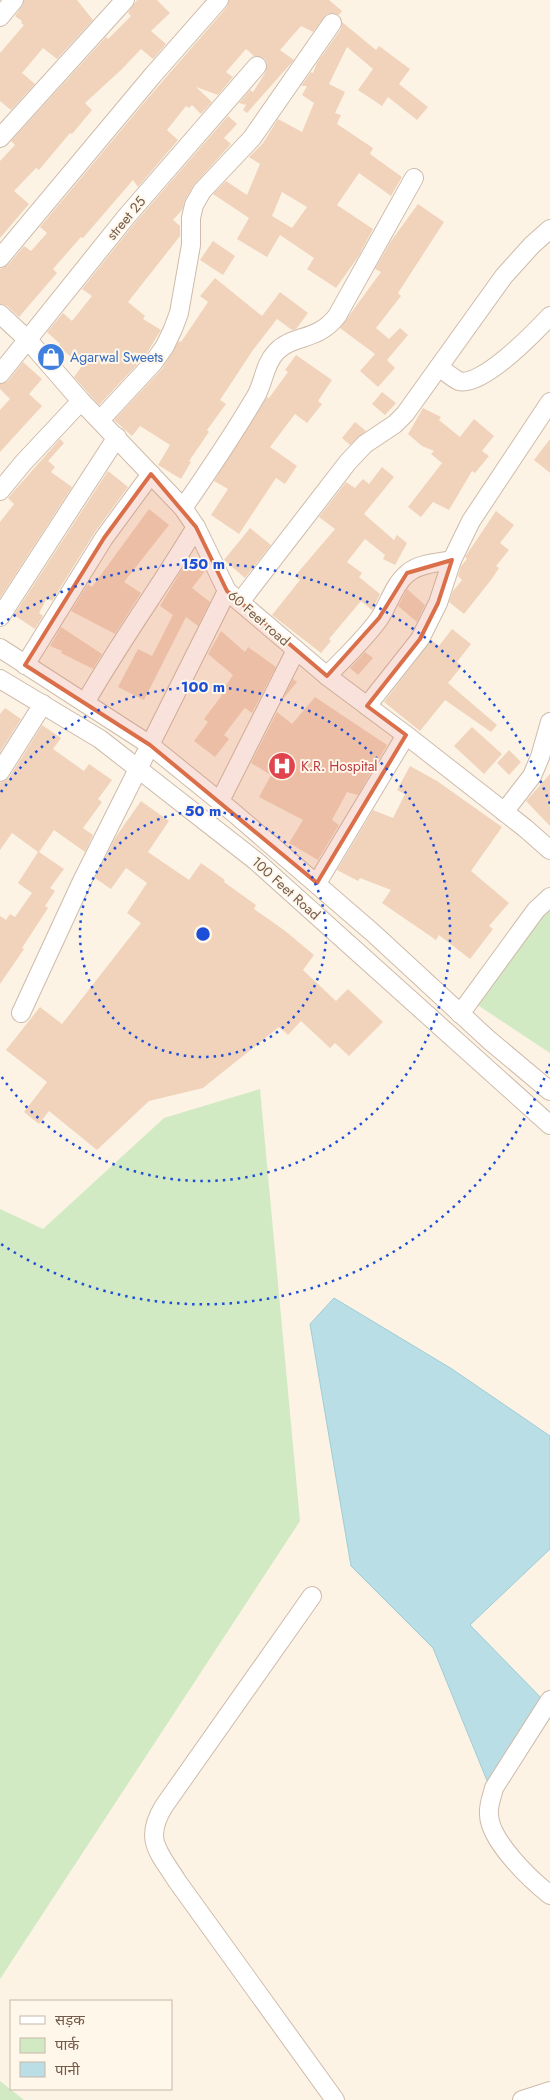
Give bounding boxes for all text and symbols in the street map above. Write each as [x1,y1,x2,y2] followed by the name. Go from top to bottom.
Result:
[102,192,150,244] street label: street 25
[36,342,66,372] shop icon: Agarwal Sweets
[70,347,164,367] place label: Agarwal Sweets
[181,553,225,575] text: 150 m
[224,585,294,651] street label: 60 Feet road
[181,676,225,698] text: 100 m
[267,751,297,781] hospital icon: K.R. Hospital
[301,756,378,776] place label: K.R. Hospital
[185,800,221,822] text: 50 m
[247,852,325,924] street label: 100 Feet Road
[194,925,212,943] centre of rings
[10,2000,172,2090] legend
[55,2009,85,2031] text: सड़क
[55,2034,79,2056] text: पार्क
[55,2059,81,2081] text: पानी

